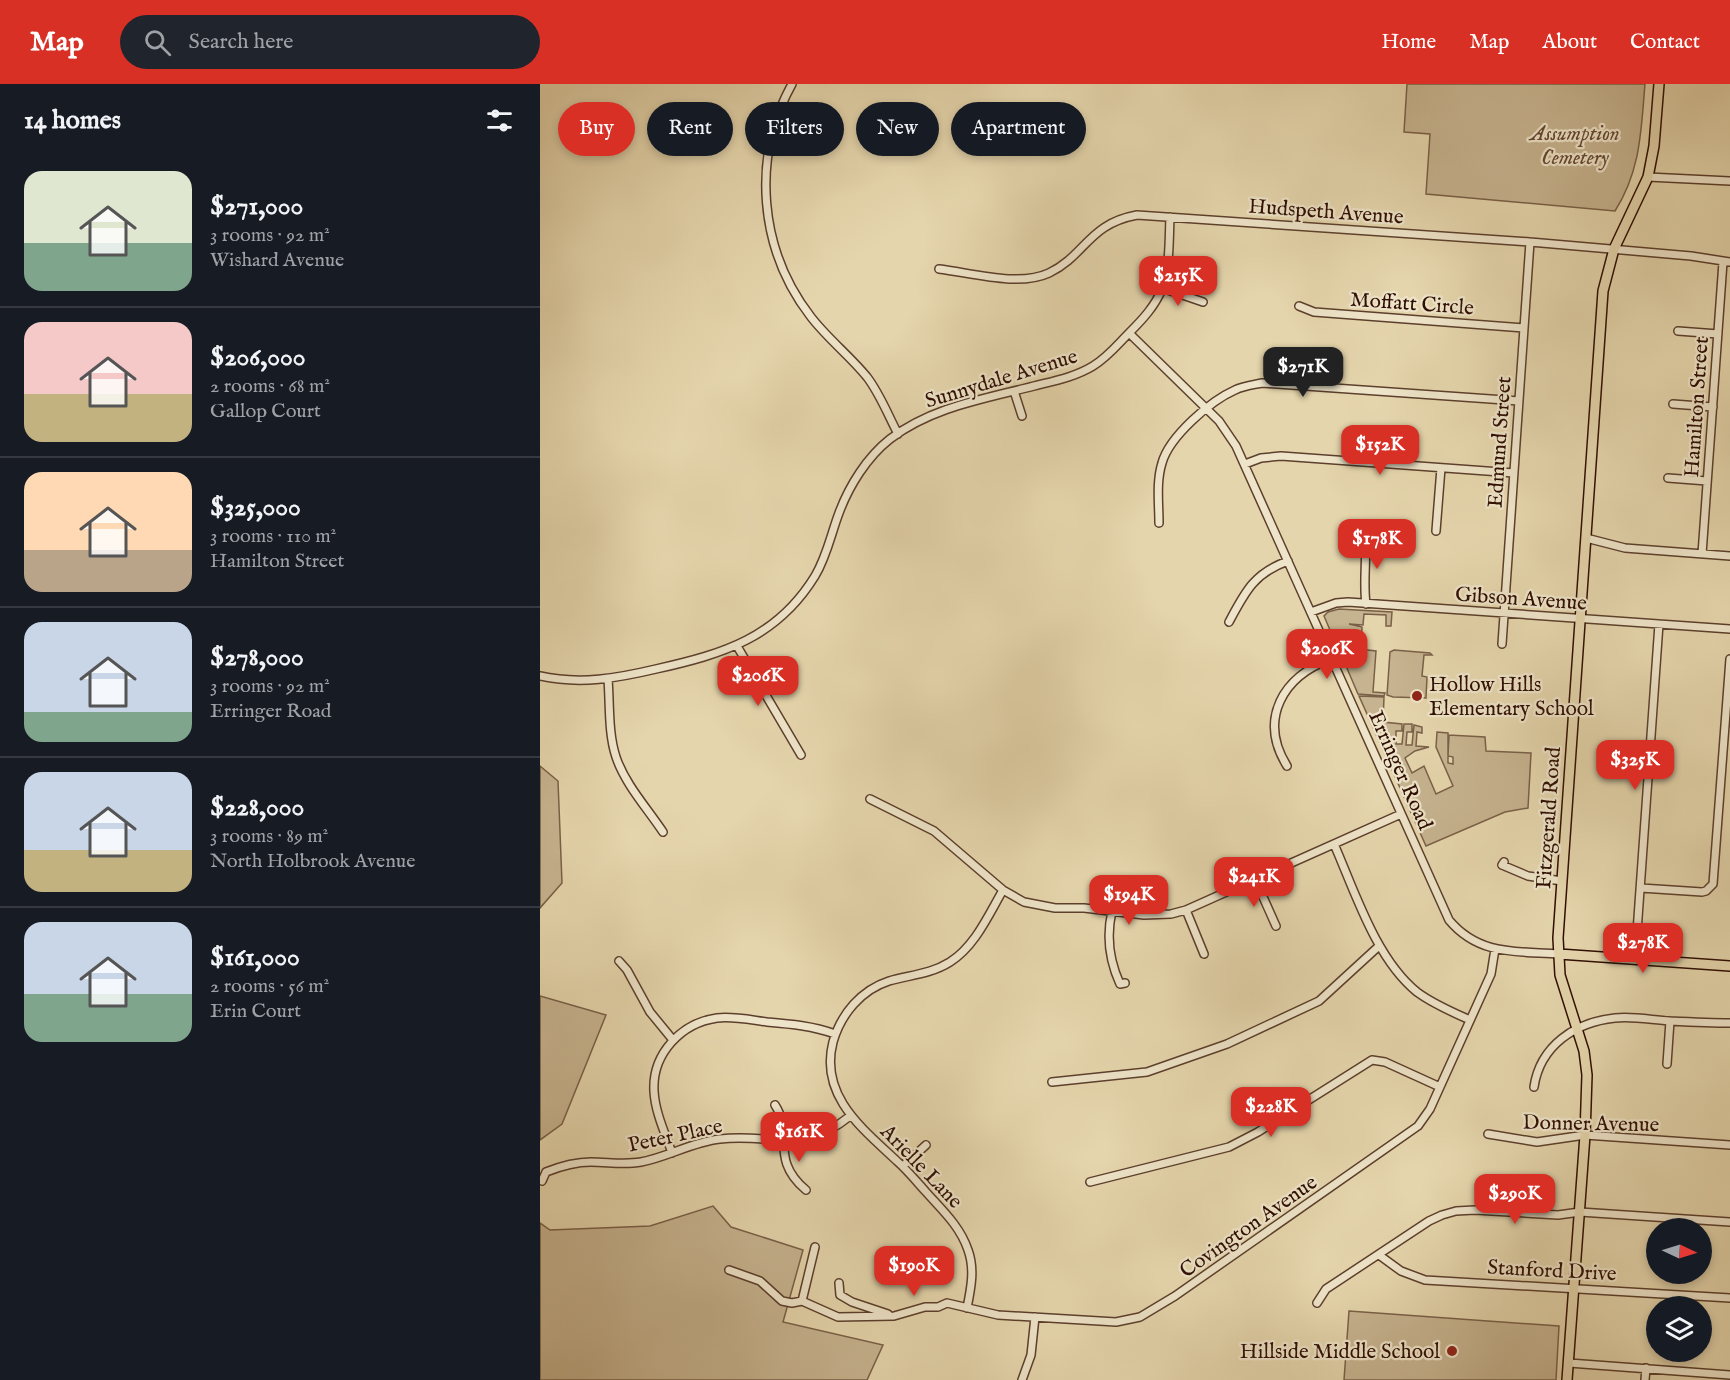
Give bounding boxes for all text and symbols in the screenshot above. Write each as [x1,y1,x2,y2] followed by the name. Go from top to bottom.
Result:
[120,15,540,69] search box
[30,25,84,60] text: Map
[141,26,174,59] icon: search
[189,28,293,56] text: Search here
[1381,29,1436,56] text: Home
[1469,29,1509,56] text: Map
[1542,29,1597,56] text: About
[1630,29,1700,56] text: Contact
[558,102,635,156] chip: Buy
[647,102,733,156] chip: Rent
[745,102,844,156] chip: Filters
[856,102,939,156] chip: New
[951,102,1086,156] chip: Apartment
[24,104,121,137] text: 14 homes
[483,104,516,137] icon: filters
[1528,121,1620,172] park label: Assumption Cemetery
[210,190,303,223] text: $271,000
[1247,194,1405,231] street label: Hudspeth Avenue
[72,195,144,267] icon: home
[210,223,330,248] text: 3 rooms · 92 m²
[210,248,344,273] text: Wishard Avenue
[1136,256,1220,307] pin: $215K
[1153,263,1203,288] text: $215K
[1349,287,1475,322] street label: Moffatt Circle
[1679,336,1716,478] street label: Hamilton Street
[210,341,306,374] text: $206,000
[922,343,1081,415] street label: Sunnydale Avenue
[72,346,144,418] icon: home
[1261,347,1345,398] pin: $271K
[1277,354,1329,379] text: $271K
[210,374,330,399] text: 2 rooms · 68 m²
[1482,375,1519,509] street label: Edmund Street
[210,399,321,424] text: Gallop Court
[1338,425,1422,476] pin: $152K
[1355,432,1405,457] text: $152K
[210,491,301,524] text: $325,000
[72,496,144,568] icon: home
[1335,519,1419,570] pin: $178K
[210,524,336,549] text: 3 rooms · 110 m²
[1352,526,1402,551] text: $178K
[210,549,344,574] text: Hamilton Street
[1454,581,1588,618] street label: Gibson Avenue
[1285,629,1369,680] pin: $206K
[1300,636,1354,661] text: $206K
[210,641,304,674] text: $278,000
[72,646,144,718] icon: home
[716,656,800,707] pin: $206K
[731,663,785,688] text: $206K
[1429,672,1594,723] place label: Hollow Hills Elementary School
[210,674,330,699] text: 3 rooms · 92 m²
[1410,689,1424,703] marker: Hollow Hills Elementary School
[210,699,332,724] text: Erringer Road
[1361,707,1438,835] street label: Erringer Road
[1593,740,1677,791] pin: $325K
[1531,745,1568,890] street label: Fitzgerald Road
[1610,747,1660,772] text: $325K
[210,791,304,824] text: $228,000
[72,796,144,868] icon: home
[210,824,328,849] text: 3 rooms · 89 m²
[210,849,415,874] text: North Holbrook Avenue
[1212,857,1296,908] pin: $241K
[1228,864,1280,889] text: $241K
[1087,875,1171,926] pin: $194K
[1103,882,1155,907] text: $194K
[1601,923,1685,974] pin: $278K
[1617,930,1669,955] text: $278K
[210,941,300,974] text: $161,000
[72,946,144,1018] icon: home
[210,974,329,999] text: 2 rooms · 56 m²
[210,999,301,1024] text: Erin Court
[1229,1087,1313,1138] pin: $228K
[1245,1094,1297,1119] text: $228K
[1522,1110,1660,1139] street label: Donner Avenue
[757,1112,841,1163] pin: $161K
[625,1113,726,1160] street label: Peter Place
[873,1118,968,1215] street label: Arielle Lane
[775,1119,823,1144] text: $161K
[1175,1169,1323,1285] street label: Covington Avenue
[1473,1174,1557,1225] pin: $290K
[1488,1181,1542,1206] text: $290K
[1646,1218,1712,1284] north arrow
[1646,1218,1712,1362] map controls
[872,1246,956,1297] pin: $190K
[888,1253,940,1278] text: $190K
[1487,1255,1618,1288] street label: Stanford Drive
[1646,1296,1712,1362] button: layers
[1240,1339,1440,1366] place label: Hillside Middle School
[1445,1344,1459,1358] marker: Hillside Middle School

